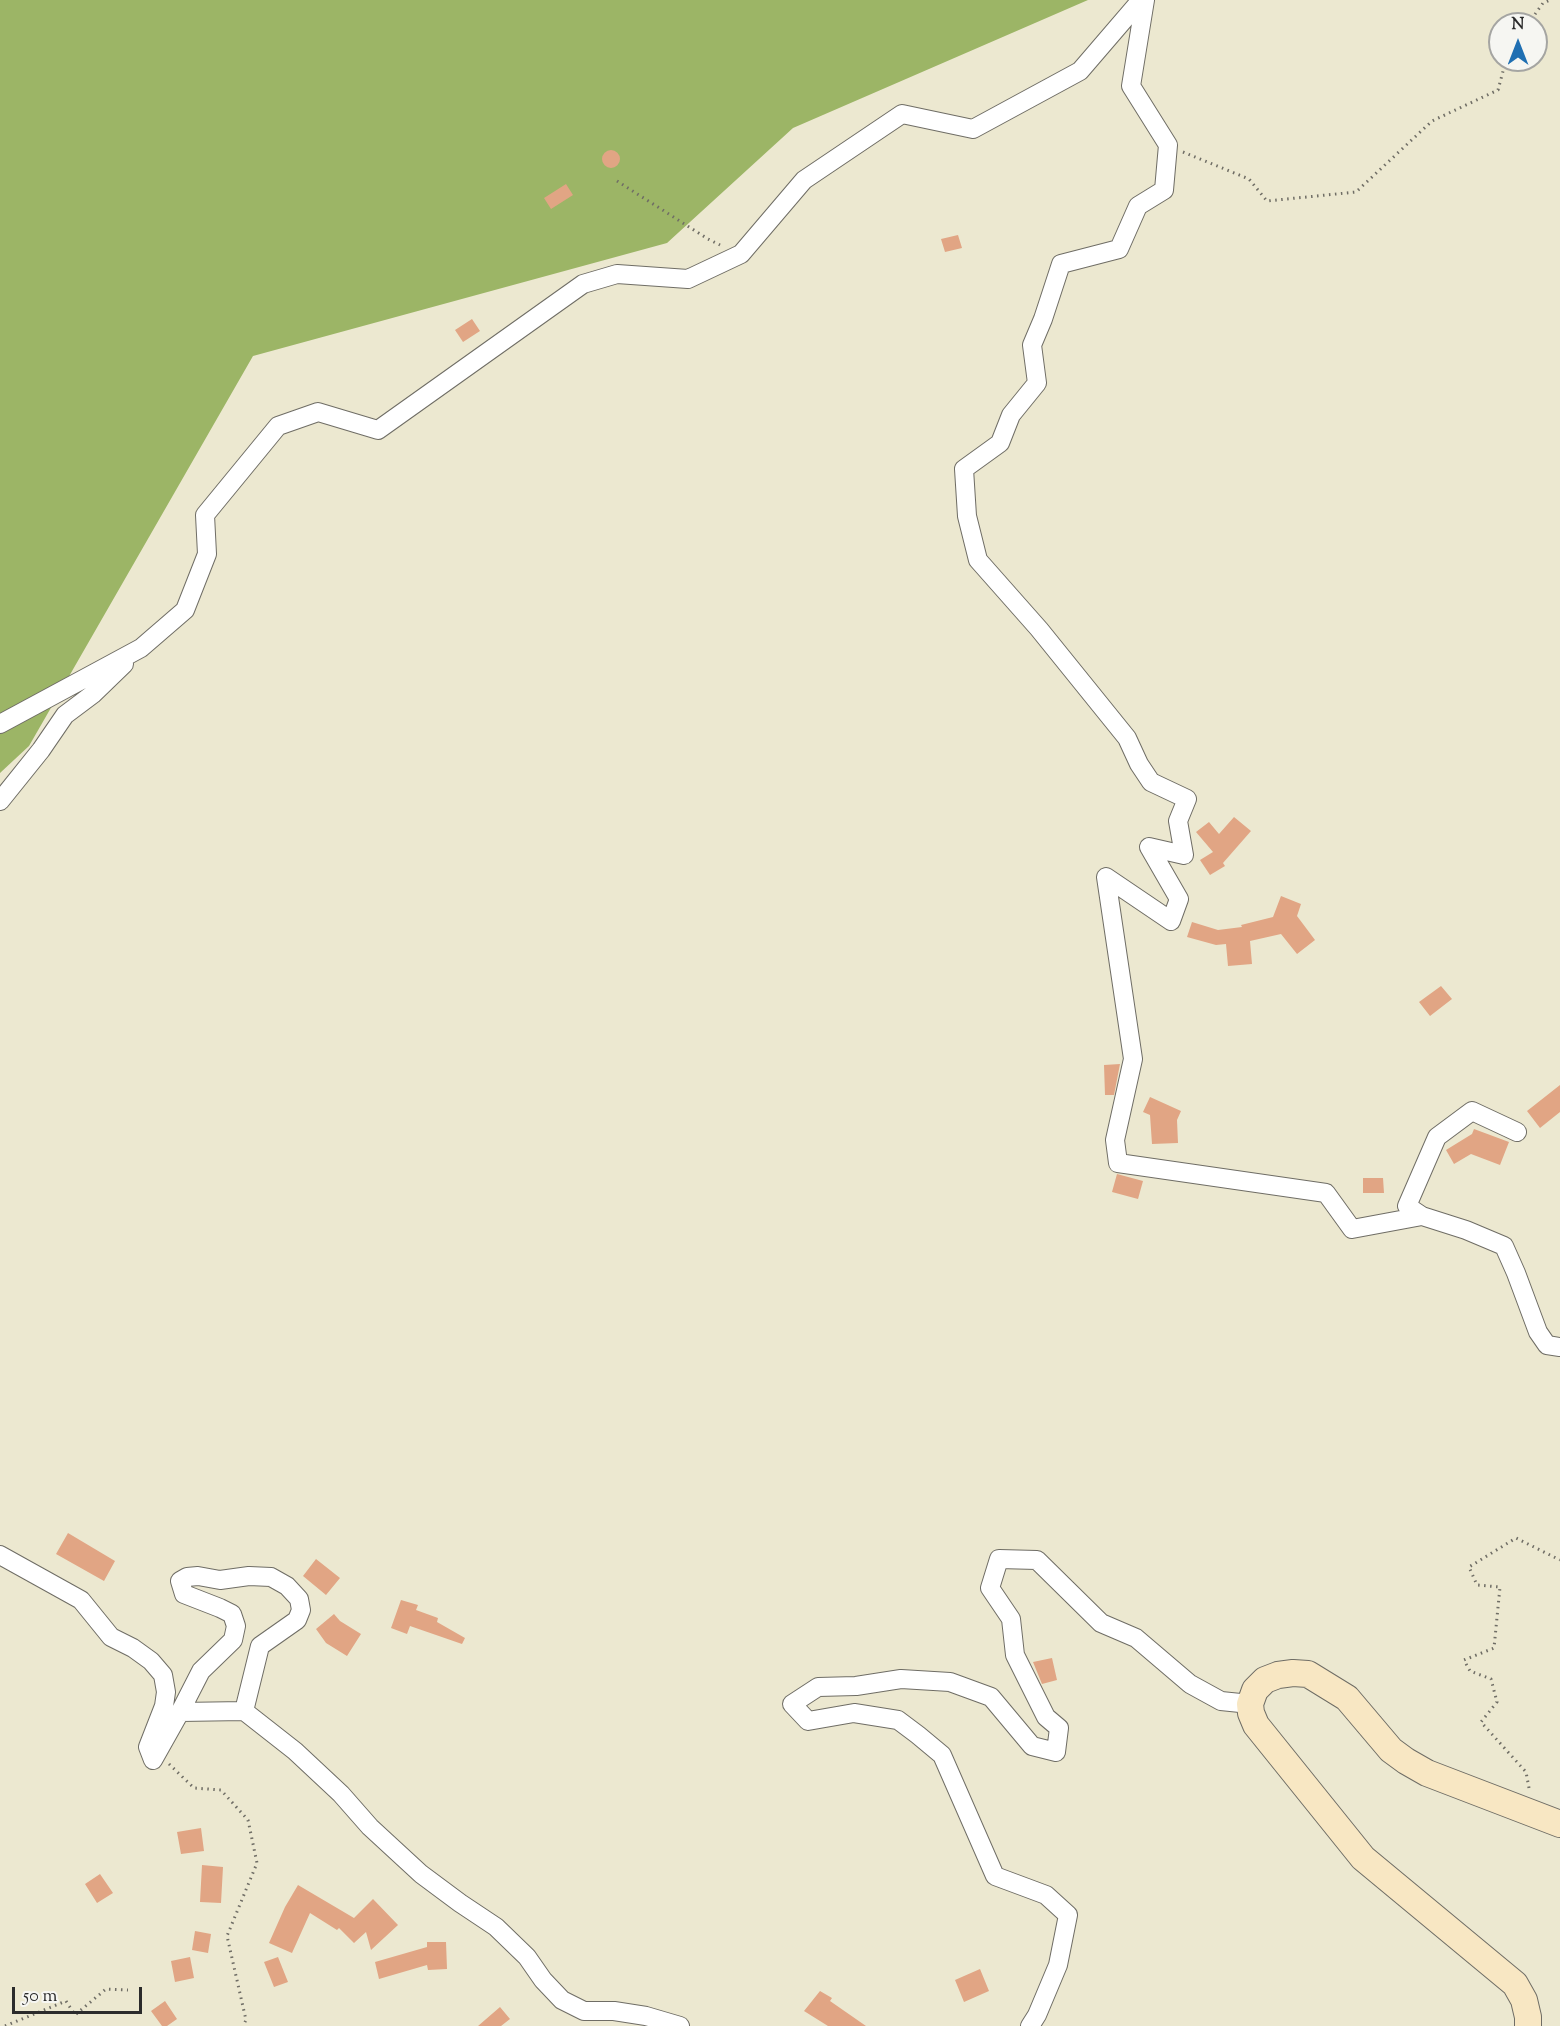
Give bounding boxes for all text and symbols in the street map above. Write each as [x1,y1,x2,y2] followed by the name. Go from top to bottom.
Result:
[1488,12,1548,72] north arrow
[1512,14,1524,37] text: N
[15,1975,146,2013] scale bar
[23,1984,57,2010] text: 50 m

